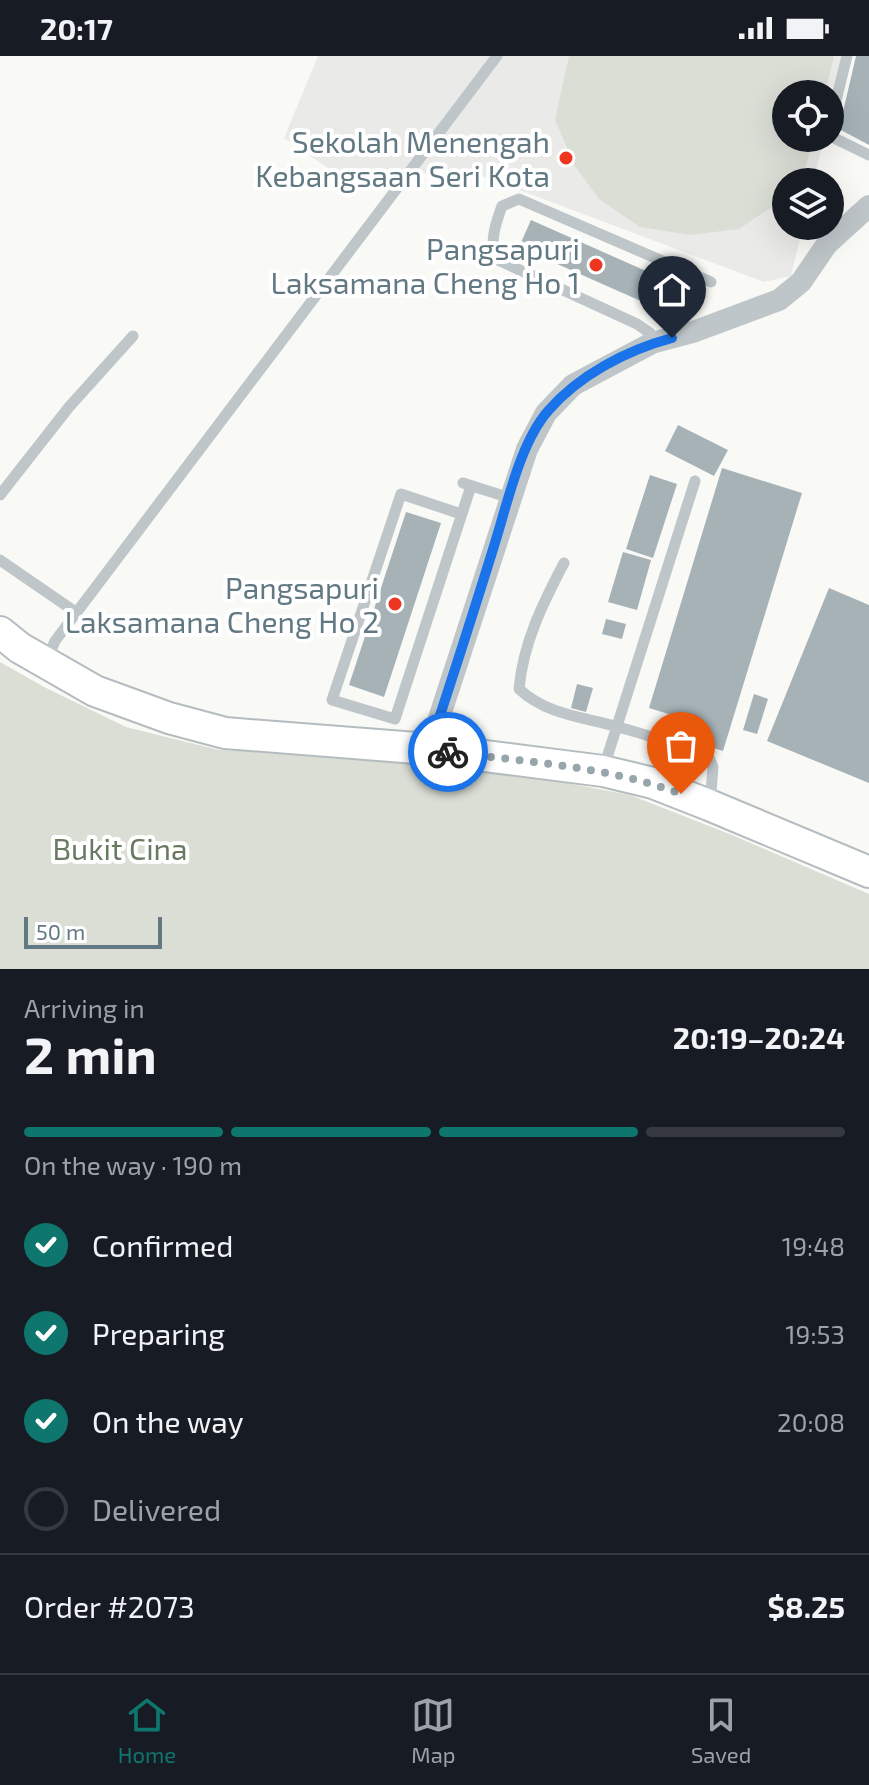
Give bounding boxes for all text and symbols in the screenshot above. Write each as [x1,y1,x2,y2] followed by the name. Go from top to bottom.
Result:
[40,10,113,46] text: 20:17
[772,80,844,240] map controls
[772,80,844,152] button: locate
[255,123,550,193] place label: Sekolah Menengah Kebangsaan Seri Kota
[557,149,575,167] marker: Sekolah Menengah Kebangsaan Seri Kota
[772,168,844,240] button: layers
[271,230,580,300] place label: Pangsapuri Laksamana Cheng Ho 1
[587,256,605,274] marker: Pangsapuri Laksamana Cheng Ho 1
[638,256,706,338] pin
[650,268,694,312] icon: home
[65,569,379,639] place label: Pangsapuri Laksamana Cheng Ho 2
[386,595,404,613] marker: Pangsapuri Laksamana Cheng Ho 2
[408,712,488,792] courier
[647,712,715,794] pin
[659,724,703,768] icon: bag
[426,730,470,774] icon: bike
[53,830,187,866] park label: Bukit Cina
[24,913,162,949] scale bar
[36,918,85,944] text: 50 m
[24,992,145,1023] text: Arriving in
[673,1019,845,1055] text: 20:19–20:24
[24,1022,157,1084] text: 2 min
[24,1149,242,1180] text: On the way · 190 m
[24,1223,68,1267] icon: check
[92,1227,233,1263] text: Confirmed
[782,1230,845,1261] text: 19:48
[24,1311,68,1355] icon: check
[92,1315,225,1351] text: Preparing
[785,1318,845,1349] text: 19:53
[24,1399,68,1443] icon: check
[92,1403,244,1439] text: On the way
[777,1406,845,1437] text: 20:08
[92,1491,221,1527] text: Delivered
[24,1588,195,1624] text: Order #2073
[768,1588,845,1624] text: $8.25
[118,1693,176,1767] tab: Home
[411,1693,456,1767] tab: Map
[691,1693,751,1767] tab: Saved

